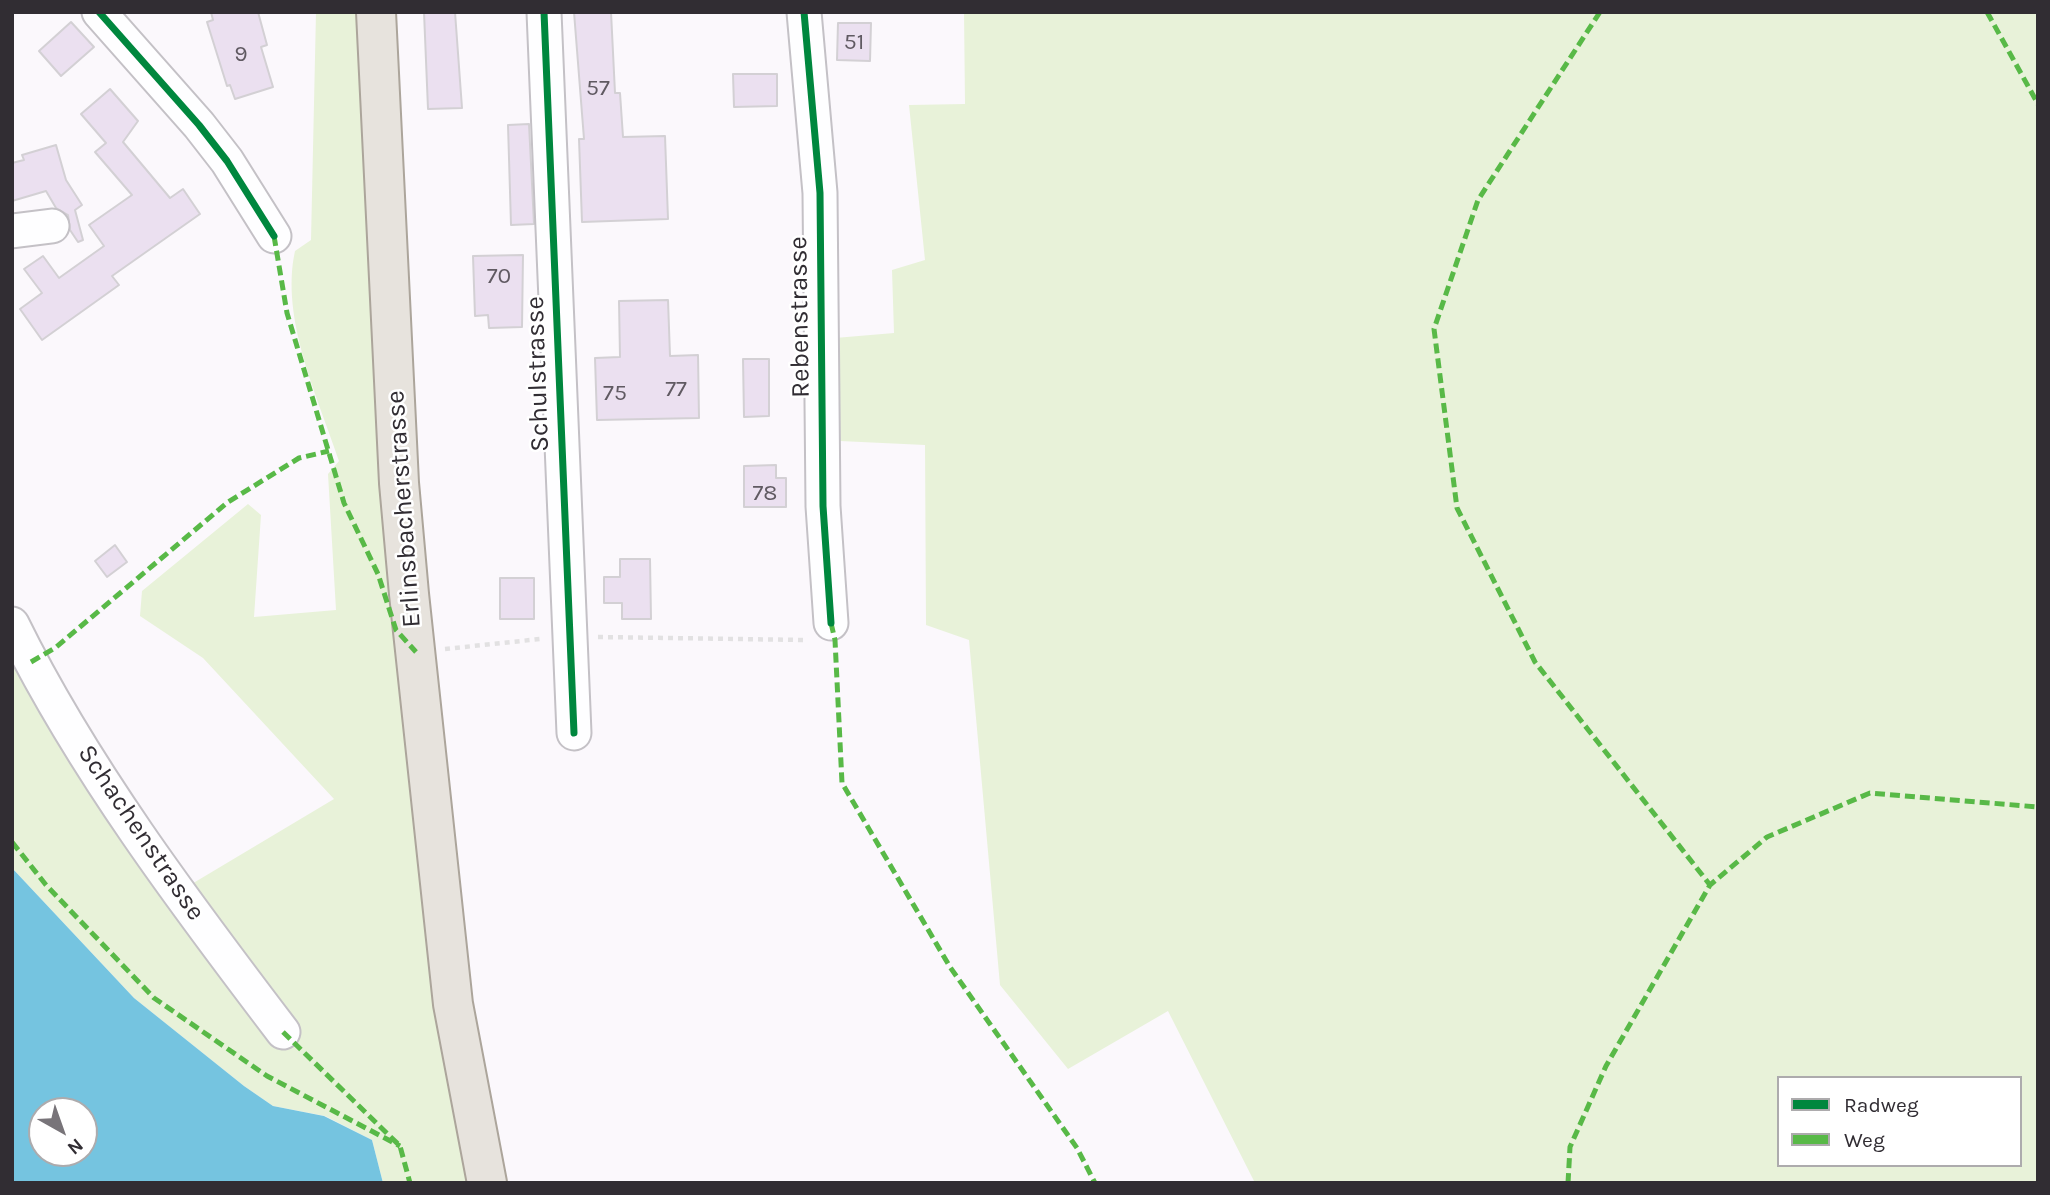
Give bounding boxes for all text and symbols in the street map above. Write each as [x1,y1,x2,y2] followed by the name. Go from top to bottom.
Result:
[844,28,864,56] house number: 51
[234,40,248,68] house number: 9
[586,74,610,102] house number: 57
[783,236,817,398] street label: Rebenstrasse
[487,262,511,290] house number: 70
[520,296,556,452] street label: Schulstrasse
[665,375,687,403] house number: 77
[603,379,627,407] house number: 75
[380,389,428,629] street label: Erlinsbacherstrasse
[753,479,777,507] house number: 78
[71,739,211,927] street label: Schachenstrasse
[1777,1076,2022,1167] legend
[1844,1093,1919,1117] text: Radweg
[28,1097,98,1167] north arrow
[1844,1128,1885,1152] text: Weg
[63,1134,88,1159] text: N

